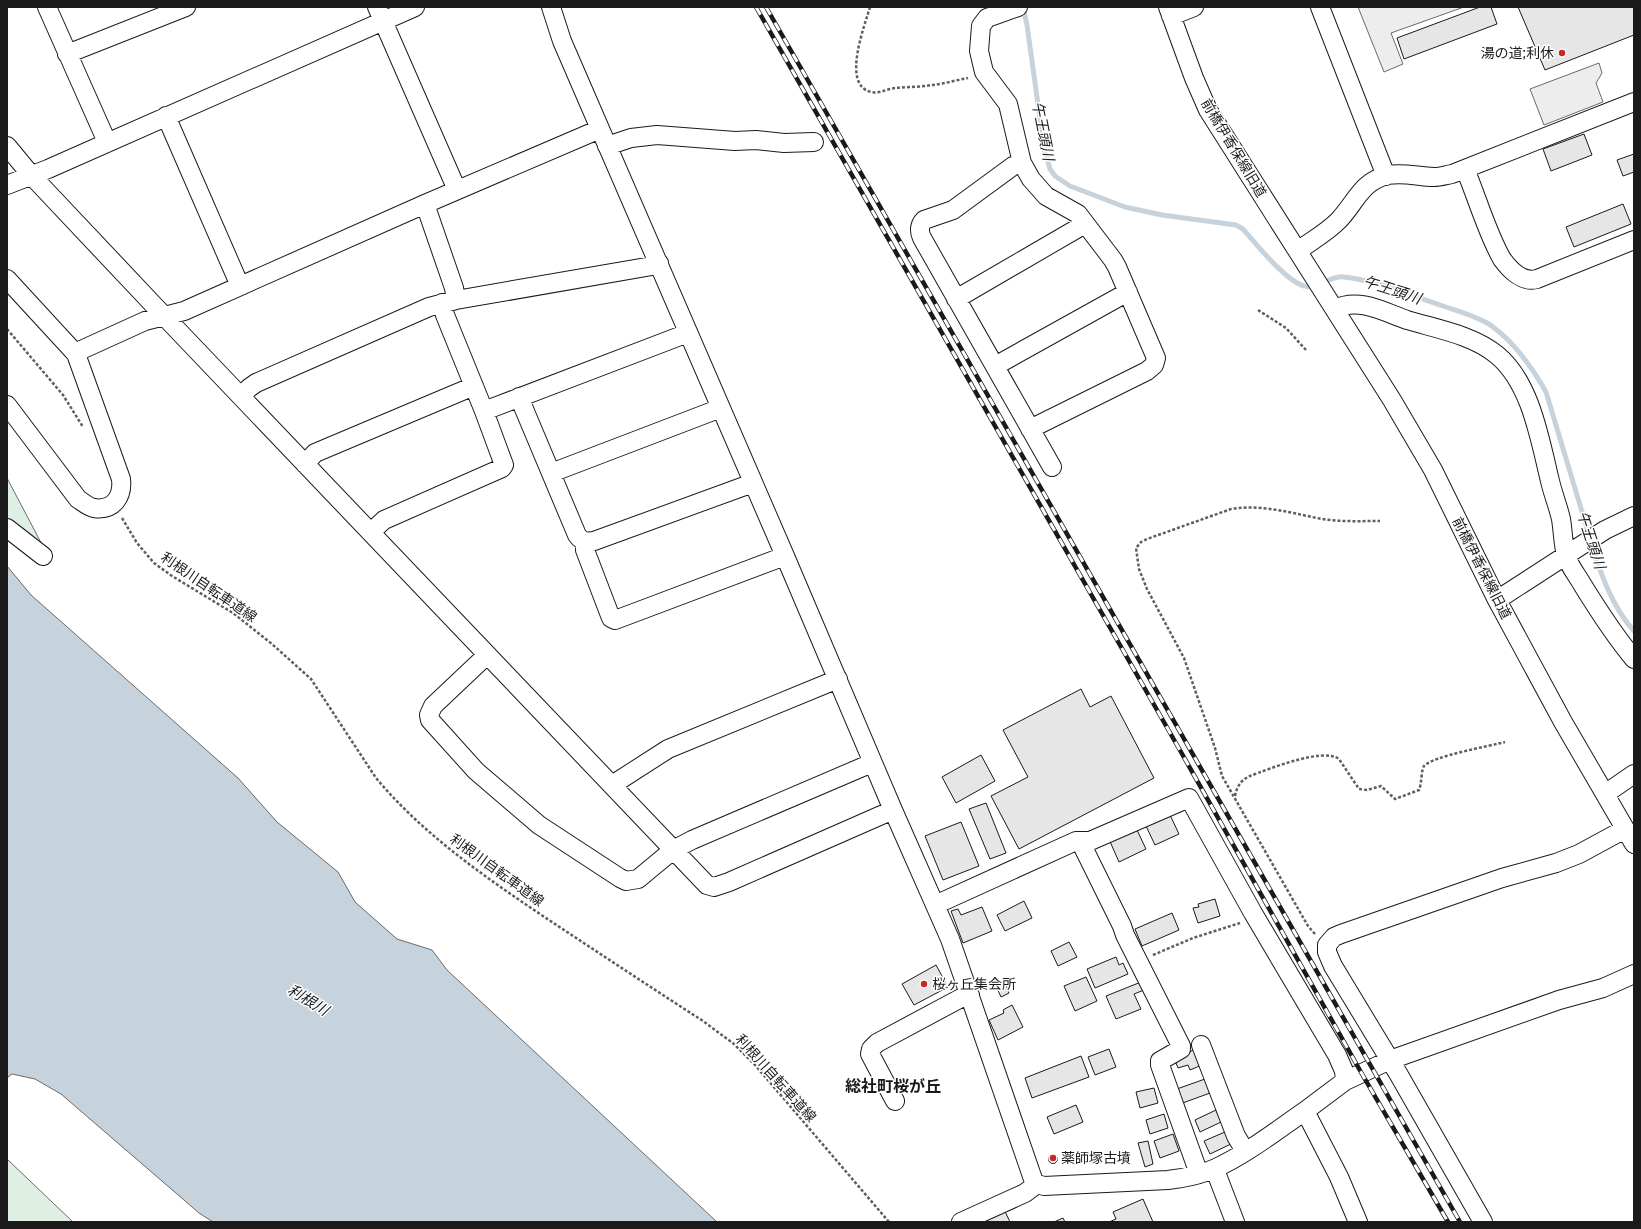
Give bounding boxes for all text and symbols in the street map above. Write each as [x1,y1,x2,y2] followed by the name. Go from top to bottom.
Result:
[1481,45,1554,61] place label: 湯の道;利休
[1557,48,1567,58] marker: 湯の道;利休
[1198,96,1270,200] street label: 前橋伊香保線旧道
[1029,100,1058,164] water label: 午王頭川
[1361,272,1425,307] water label: 午王頭川
[1574,509,1609,573] water label: 午王頭川
[1449,514,1515,622] street label: 前橋伊香保線旧道
[158,549,260,625] street label: 利根川自転車道線
[447,831,547,909] street label: 利根川自転車道線
[932,976,1016,992] place label: 桜ヶ丘集会所
[919,979,929,989] marker: 桜ヶ丘集会所
[285,981,334,1019] water label: 利根川
[733,1031,819,1125] street label: 利根川自転車道線
[845,1077,941,1096] district label: 総社町桜が丘
[1061,1150,1131,1166] place label: 薬師塚古墳
[1048,1153,1058,1163] marker: 薬師塚古墳

